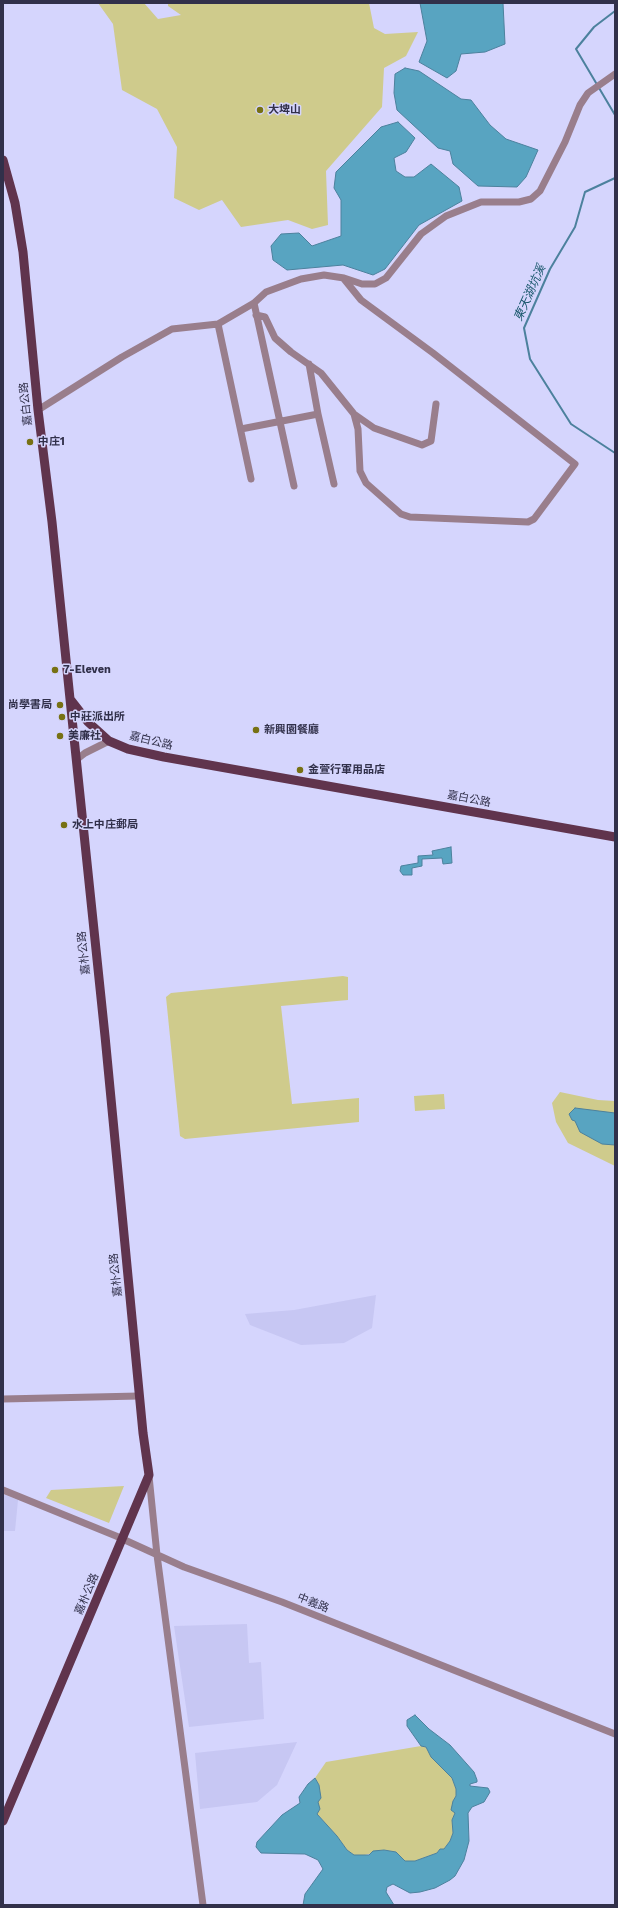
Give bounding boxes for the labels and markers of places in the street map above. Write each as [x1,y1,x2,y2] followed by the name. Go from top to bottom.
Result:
[268,103,301,117] place label: 大埤山
[255,105,265,115] marker: 大埤山
[38,435,65,449] place label: 中庄1
[25,437,35,447] marker: 中庄1
[63,663,111,677] place label: 7-Eleven
[50,665,60,675] marker: 7-Eleven
[8,698,52,712] place label: 尚學書局
[55,700,65,710] marker: 尚學書局
[70,710,125,724] place label: 中莊派出所
[57,712,67,722] marker: 中莊派出所
[264,723,319,737] place label: 新興園餐廳
[251,725,261,735] marker: 新興園餐廳
[68,729,101,743] place label: 美廉社
[55,731,65,741] marker: 美廉社
[308,763,385,777] place label: 金萱行軍用品店
[295,765,305,775] marker: 金萱行軍用品店
[72,818,138,832] place label: 水上中庄郵局
[59,820,69,830] marker: 水上中庄郵局

